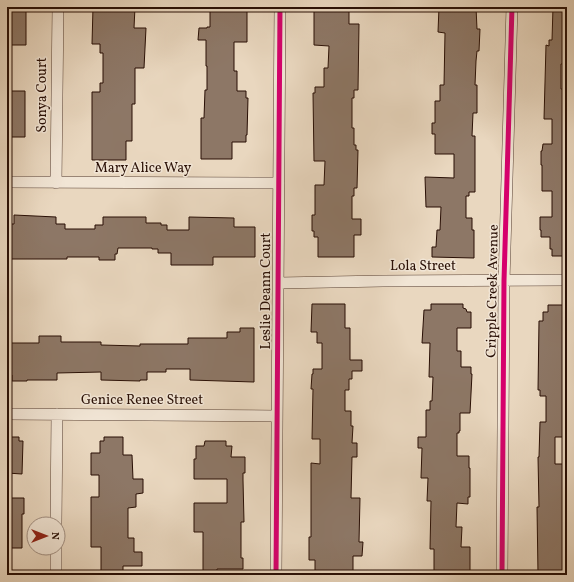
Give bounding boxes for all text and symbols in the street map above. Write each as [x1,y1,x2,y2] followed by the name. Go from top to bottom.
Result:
[33,57,52,133] street label: Sonya Court
[95,159,192,178] street label: Mary Alice Way
[482,224,504,358] street label: Cripple Creek Avenue
[257,232,276,349] street label: Leslie Deann Court
[390,257,456,276] street label: Lola Street
[81,391,203,410] street label: Genice Renee Street
[26,516,66,556] north arrow
[47,532,62,540] text: N

